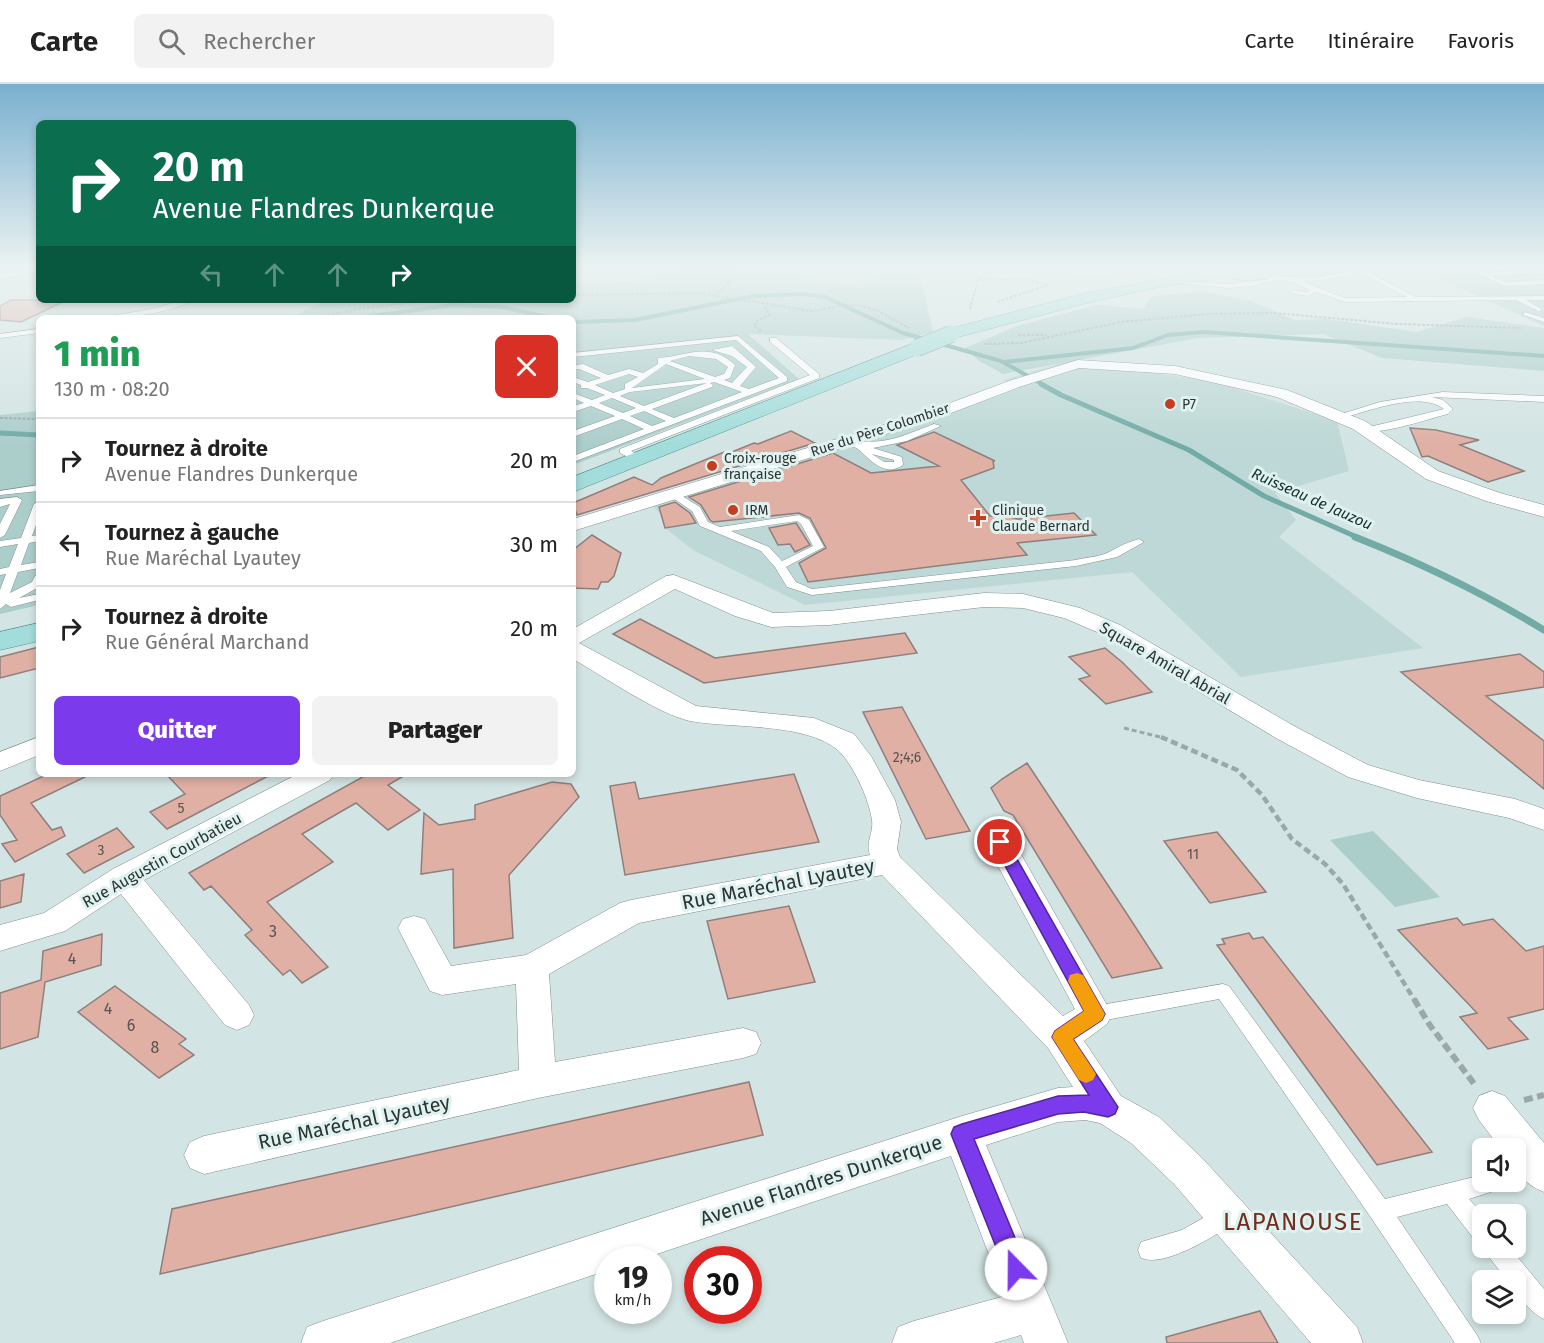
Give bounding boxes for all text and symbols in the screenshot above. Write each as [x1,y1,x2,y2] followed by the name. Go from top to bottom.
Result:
[134,14,554,68] search box
[30,25,98,58] text: Carte
[155,25,188,58] icon: search
[203,28,315,55] text: Rechercher
[1245,28,1294,54] text: Carte
[1327,28,1414,54] text: Itinéraire
[1447,28,1514,54] text: Favoris
[153,142,245,192] text: 20 m
[54,144,132,222] icon: right
[153,193,495,225] text: Avenue Flandres Dunkerque
[195,258,228,291] icon: left
[258,258,291,291] icon: ahead
[321,258,354,291] icon: ahead
[384,258,417,291] icon: right
[54,332,140,376] text: 1 min
[495,335,558,398] button: close
[54,377,170,401] text: 130 m · 08:20
[1182,396,1196,413] place label: P7
[1163,397,1177,411] marker: P7
[808,399,952,461] street label: Rue du Père Colombier
[105,435,268,462] text: Tournez à droite
[54,444,87,477] icon: right
[510,447,558,474] text: 20 m
[724,450,797,483] place label: Croix-rouge française
[705,459,719,473] marker: Croix-rouge française
[105,462,358,486] text: Avenue Flandres Dunkerque
[1249,464,1375,534] water label: Ruisseau de Jauzou
[745,502,769,519] place label: IRM
[992,502,1090,535] place label: Clinique Claude Bernard
[726,503,740,517] marker: IRM
[969,509,987,527] marker: Clinique Claude Bernard
[105,519,279,546] text: Tournez à gauche
[54,528,87,561] icon: left
[510,531,558,558] text: 30 m
[105,546,301,570] text: Rue Maréchal Lyautey
[105,603,268,630] text: Tournez à droite
[54,612,87,645] icon: right
[510,615,558,642] text: 20 m
[1096,618,1234,708] street label: Square Amiral Abrial
[105,630,309,654] text: Rue Général Marchand
[54,696,300,765] button: Quitter
[312,696,558,765] button: Partager
[893,749,921,766] house number: 2;4;6
[177,800,185,817] house number: 5
[79,808,245,912] street label: Rue Augustin Courbatieu
[974,816,1025,867] pin
[983,825,1016,858] icon: arrive
[98,842,105,859] house number: 3
[1187,846,1199,863] house number: 11
[680,854,877,914] street label: Rue Maréchal Lyautey
[269,922,277,941] house number: 3
[68,949,77,968] house number: 4
[104,999,113,1018] house number: 4
[127,1016,135,1035] house number: 6
[151,1038,160,1057] house number: 8
[256,1090,452,1154] street label: Rue Maréchal Lyautey
[697,1129,945,1231] street label: Avenue Flandres Dunkerque
[1472,1138,1526,1324] map controls
[1472,1138,1526,1192] button: sound
[1472,1204,1526,1258] button: search
[1223,1208,1363,1236] district label: LAPANOUSE
[984,1237,1048,1301] position arrow
[684,1246,762,1324] speed limit sign: 30
[618,1260,648,1296] text: 19
[1472,1270,1526,1324] button: layers
[614,1291,652,1309] text: km/h

